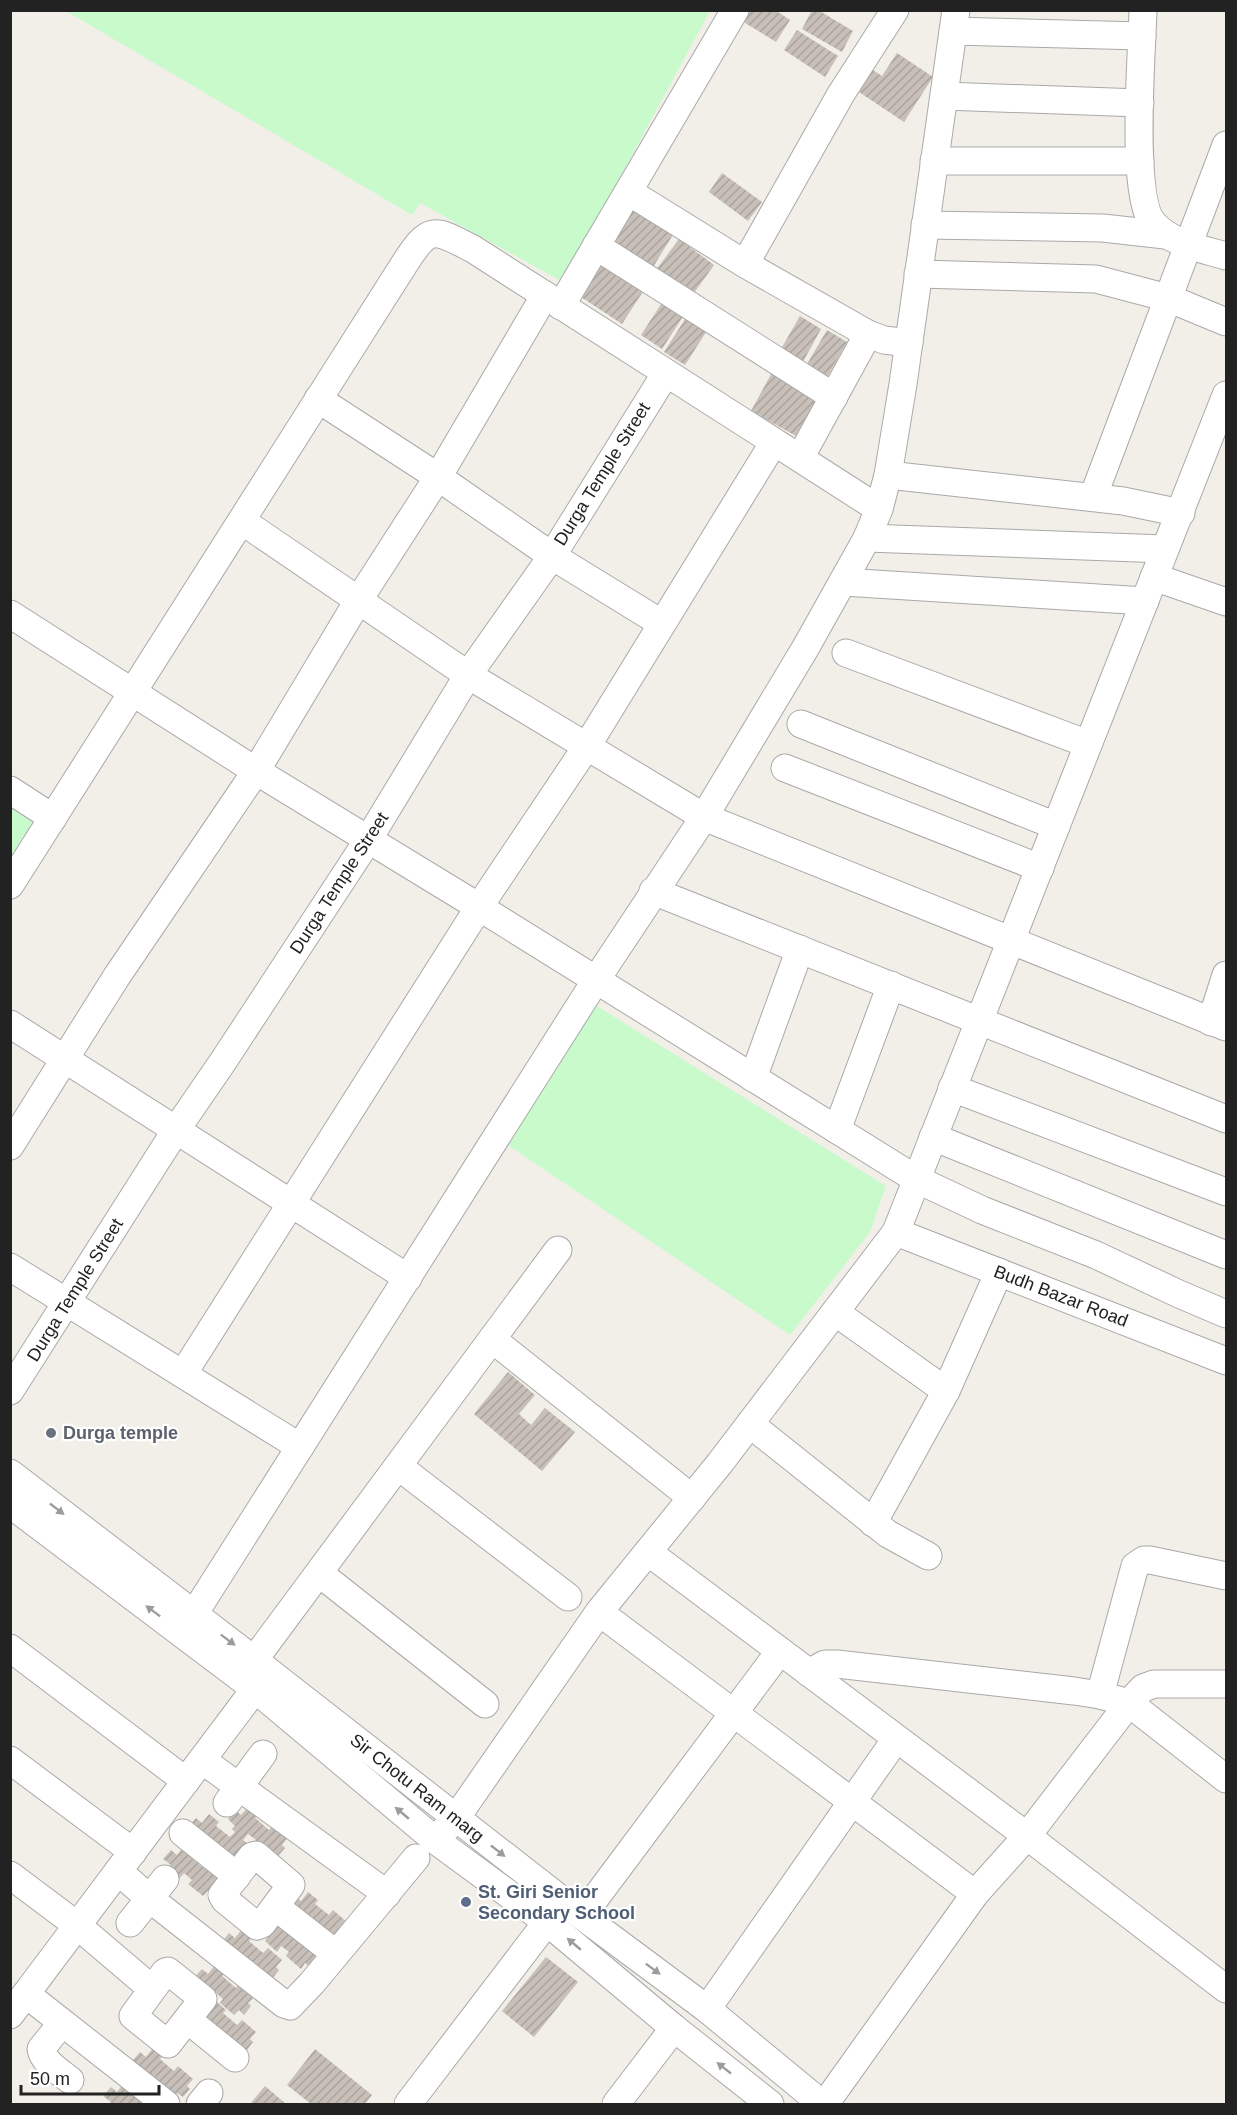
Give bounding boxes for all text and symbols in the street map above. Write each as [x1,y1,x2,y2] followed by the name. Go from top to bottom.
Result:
[550,399,654,549] street label: Durga Temple Street
[286,808,392,958] street label: Durga Temple Street
[23,1215,127,1365] street label: Durga Temple Street
[991,1261,1131,1331] street label: Budh Bazar Road
[63,1423,178,1443] place label: Durga temple
[44,1426,58,1440] marker: Durga temple
[49,1503,65,1515] one-way arrow
[145,1606,160,1618] one-way arrow
[221,1634,236,1646] one-way arrow
[346,1730,488,1846] street label: Sir Chotu Ram marg
[395,1807,410,1820] one-way arrow
[490,1845,506,1857] one-way arrow
[478,1882,635,1923] place label: St. Giri Senior Secondary School
[459,1895,473,1909] marker: St. Giri Senior Secondary School
[567,1938,582,1951] one-way arrow
[645,1963,661,1975] one-way arrow
[21,2058,159,2096] scale bar
[717,2063,732,2075] one-way arrow
[30,2069,70,2089] text: 50 m

